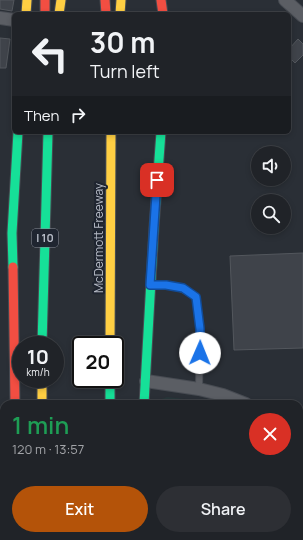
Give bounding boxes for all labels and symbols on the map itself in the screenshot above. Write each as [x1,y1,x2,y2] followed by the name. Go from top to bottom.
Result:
[140,163,174,197] pin
[90,182,107,293] street label: McDermott Freeway
[32,229,58,247] road number: I 10
[179,332,221,374] position arrow
[72,336,124,388] speed limit sign: 20

